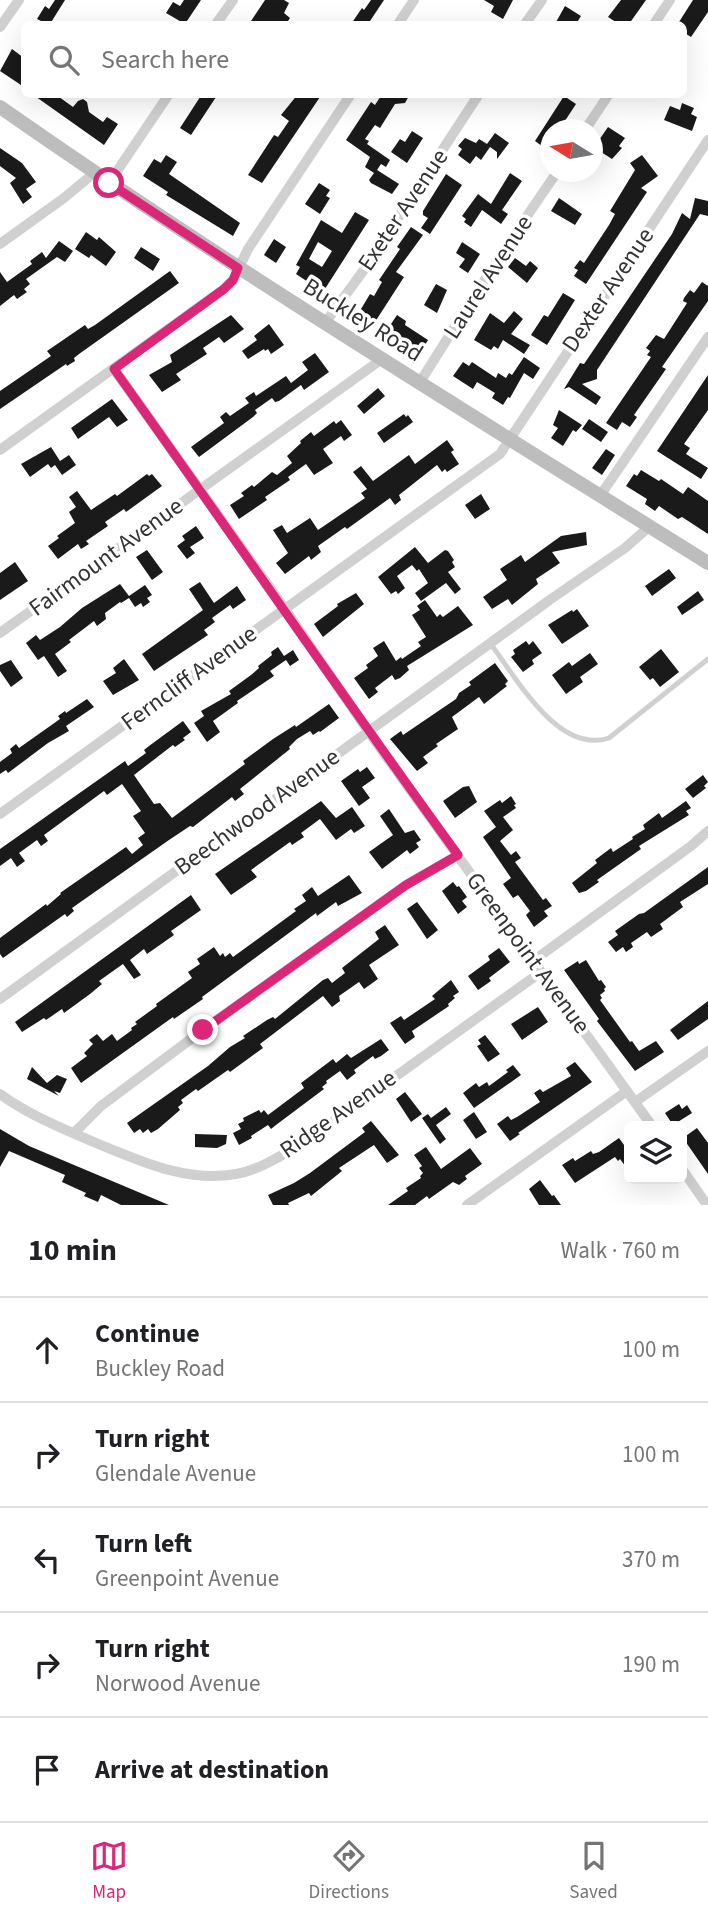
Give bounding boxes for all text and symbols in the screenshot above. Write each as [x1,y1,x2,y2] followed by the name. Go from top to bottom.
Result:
[21,21,687,98] search box
[45,41,83,79] icon: search
[101,41,229,78] text: Search here
[540,119,603,182] north arrow
[349,142,457,278] street label: Exeter Avenue
[93,167,124,198] route start
[435,208,541,346] street label: Laurel Avenue
[553,221,663,359] street label: Dexter Avenue
[296,269,430,371] street label: Buckley Road
[22,489,190,625] street label: Fairmount Avenue
[114,617,264,739] street label: Ferncliff Avenue
[167,740,347,884] street label: Beechwood Avenue
[457,865,599,1041] street label: Greenpoint Avenue
[187,1014,218,1045] route end
[273,1061,403,1167] street label: Ridge Avenue
[624,1121,687,1184] map controls
[624,1121,687,1184] button: layers
[28,1229,117,1272] text: 10 min
[561,1234,680,1267] text: Walk · 760 m
[95,1315,200,1352] text: Continue
[28,1331,66,1369] icon: ahead
[622,1333,680,1366] text: 100 m
[95,1352,225,1385] text: Buckley Road
[95,1420,210,1457] text: Turn right
[28,1436,66,1474] icon: right
[622,1438,680,1471] text: 100 m
[95,1457,256,1490] text: Glendale Avenue
[95,1525,192,1562] text: Turn left
[28,1541,66,1579] icon: left
[622,1543,680,1576] text: 370 m
[95,1562,279,1595] text: Greenpoint Avenue
[95,1630,210,1667] text: Turn right
[28,1646,66,1684] icon: right
[622,1648,680,1681] text: 190 m
[95,1667,260,1700] text: Norwood Avenue
[28,1751,66,1789] icon: arrive
[95,1751,329,1788] text: Arrive at destination
[90,1837,128,1906] tab: Map
[309,1837,389,1906] tab: Directions
[569,1837,618,1906] tab: Saved

